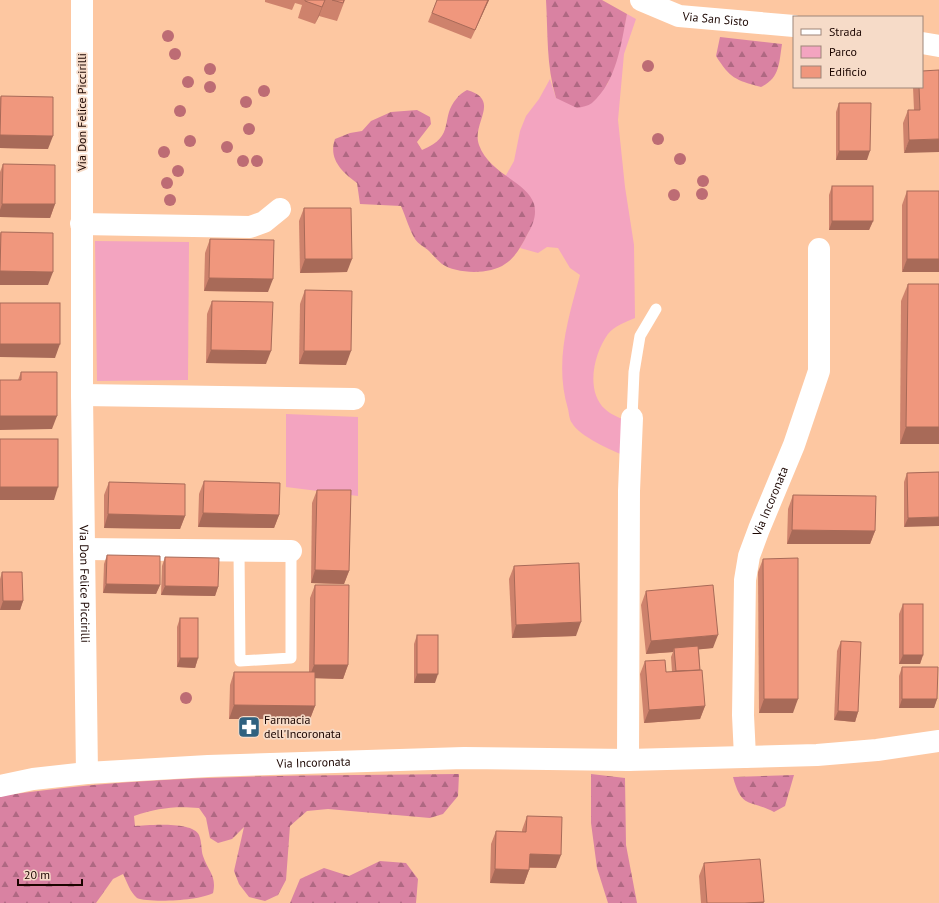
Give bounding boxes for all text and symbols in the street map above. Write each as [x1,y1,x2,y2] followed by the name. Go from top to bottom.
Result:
[681,8,749,29] street label: Via San Sisto
[793,16,923,88] legend
[829,24,862,39] text: Strada
[829,44,857,59] text: Parco
[74,53,89,172] street label: Via Don Felice Piccirilli
[829,64,867,79] text: Edificio
[749,464,791,539] street label: Via Incoronata
[77,524,93,643] street label: Via Don Felice Piccirilli
[264,712,341,741] place label: Farmacia dell'Incoronata
[236,714,262,740] pharmacy icon: Farmacia dell'Incoronata
[275,754,351,771] street label: Via Incoronata
[18,861,82,887] scale bar
[24,867,50,882] text: 20 m

